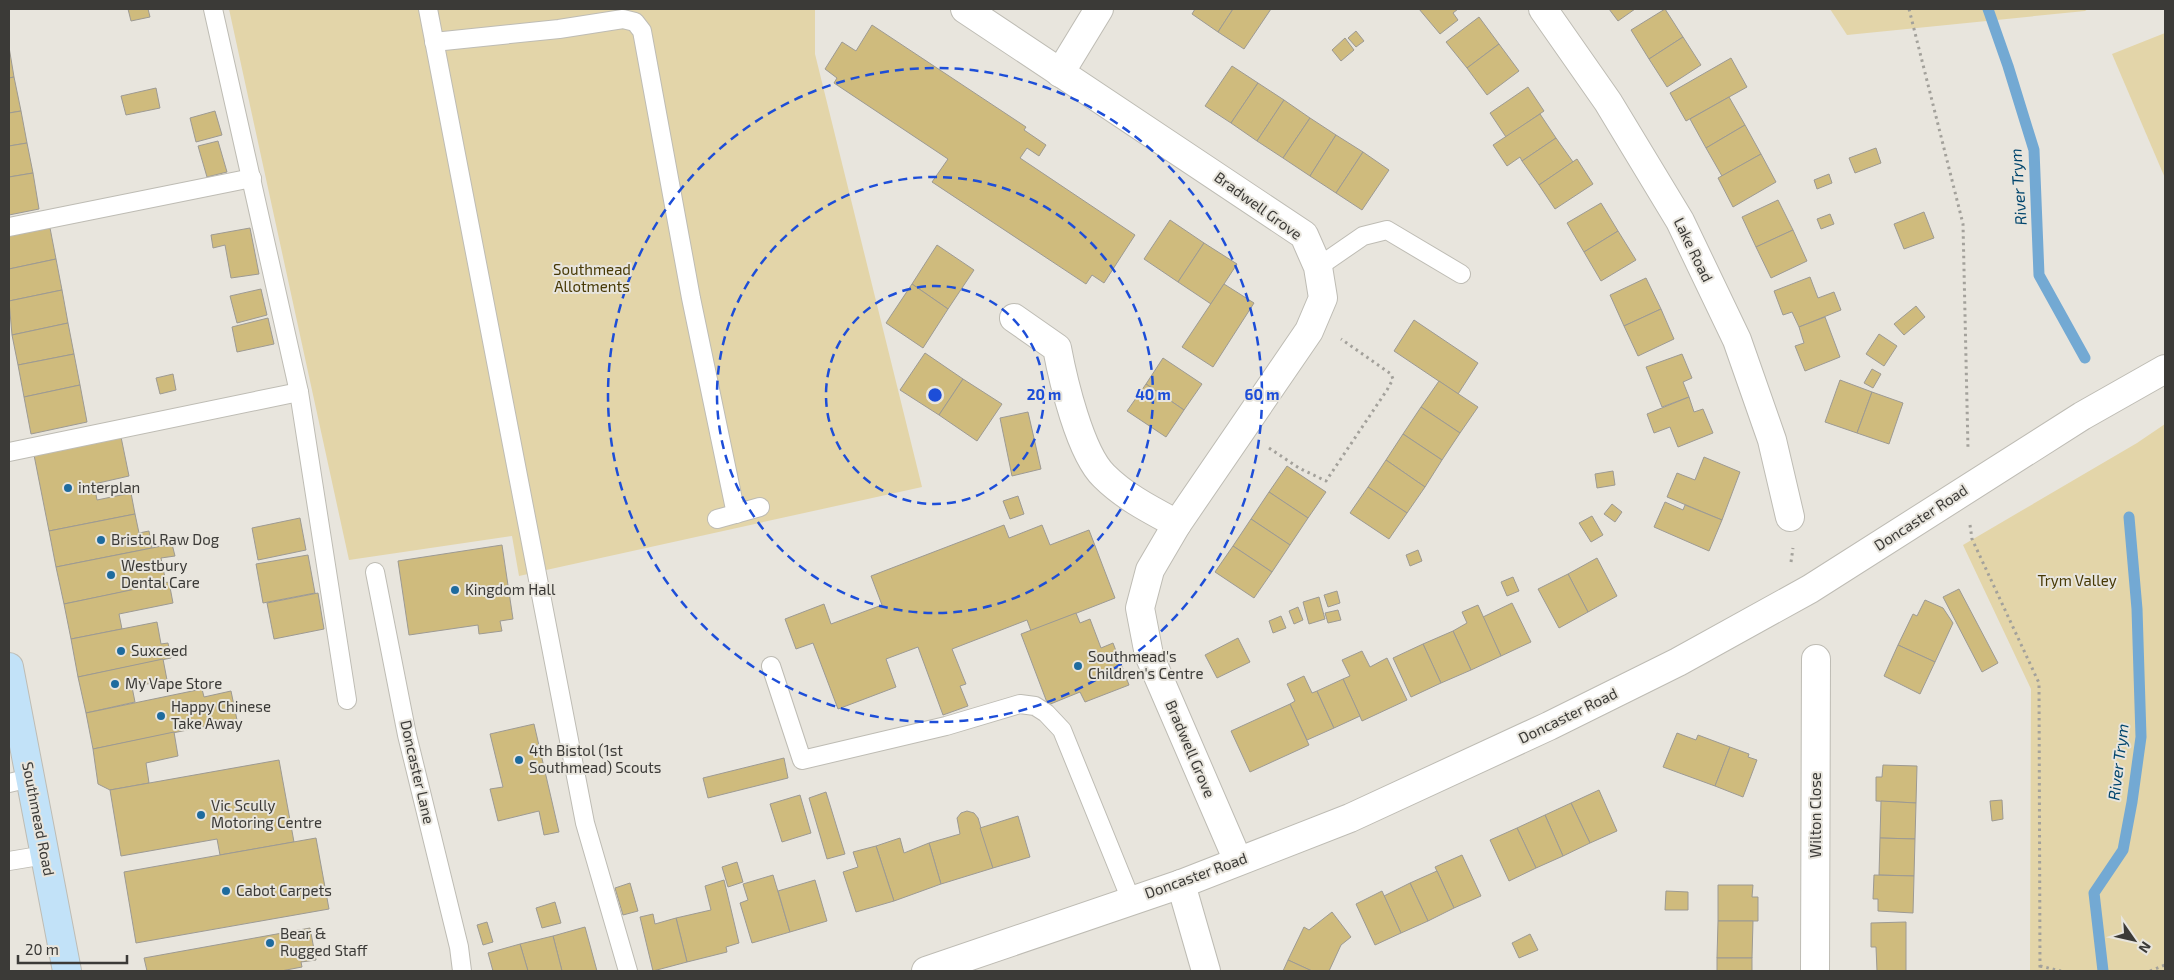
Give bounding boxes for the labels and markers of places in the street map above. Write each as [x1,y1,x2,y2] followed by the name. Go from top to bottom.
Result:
[926,386,944,404] centre of rings
[78,478,140,496] place label: interplan
[62,482,74,494] marker: interplan
[111,530,220,548] place label: Bristol Raw Dog
[95,534,107,546] marker: Bristol Raw Dog
[121,556,200,591] place label: Westbury Dental Care
[105,569,117,581] marker: Westbury Dental Care
[465,580,556,598] place label: Kingdom Hall
[449,584,461,596] marker: Kingdom Hall
[131,641,188,659] place label: Suxceed
[115,645,127,657] marker: Suxceed
[1088,647,1204,682] place label: Southmead's Children's Centre
[1072,660,1084,672] marker: Southmead's Children's Centre
[125,674,222,692] place label: My Vape Store
[109,678,121,690] marker: My Vape Store
[171,697,271,732] place label: Happy Chinese Take Away
[155,710,167,722] marker: Happy Chinese Take Away
[529,741,661,776] place label: 4th Bistol (1st Southmead) Scouts
[513,754,525,766] marker: 4th Bistol (1st Southmead) Scouts
[211,796,322,831] place label: Vic Scully Motoring Centre
[195,809,207,821] marker: Vic Scully Motoring Centre
[236,881,332,899] place label: Cabot Carpets
[220,885,232,897] marker: Cabot Carpets
[280,924,368,959] place label: Bear & Rugged Staff
[264,937,276,949] marker: Bear & Rugged Staff

